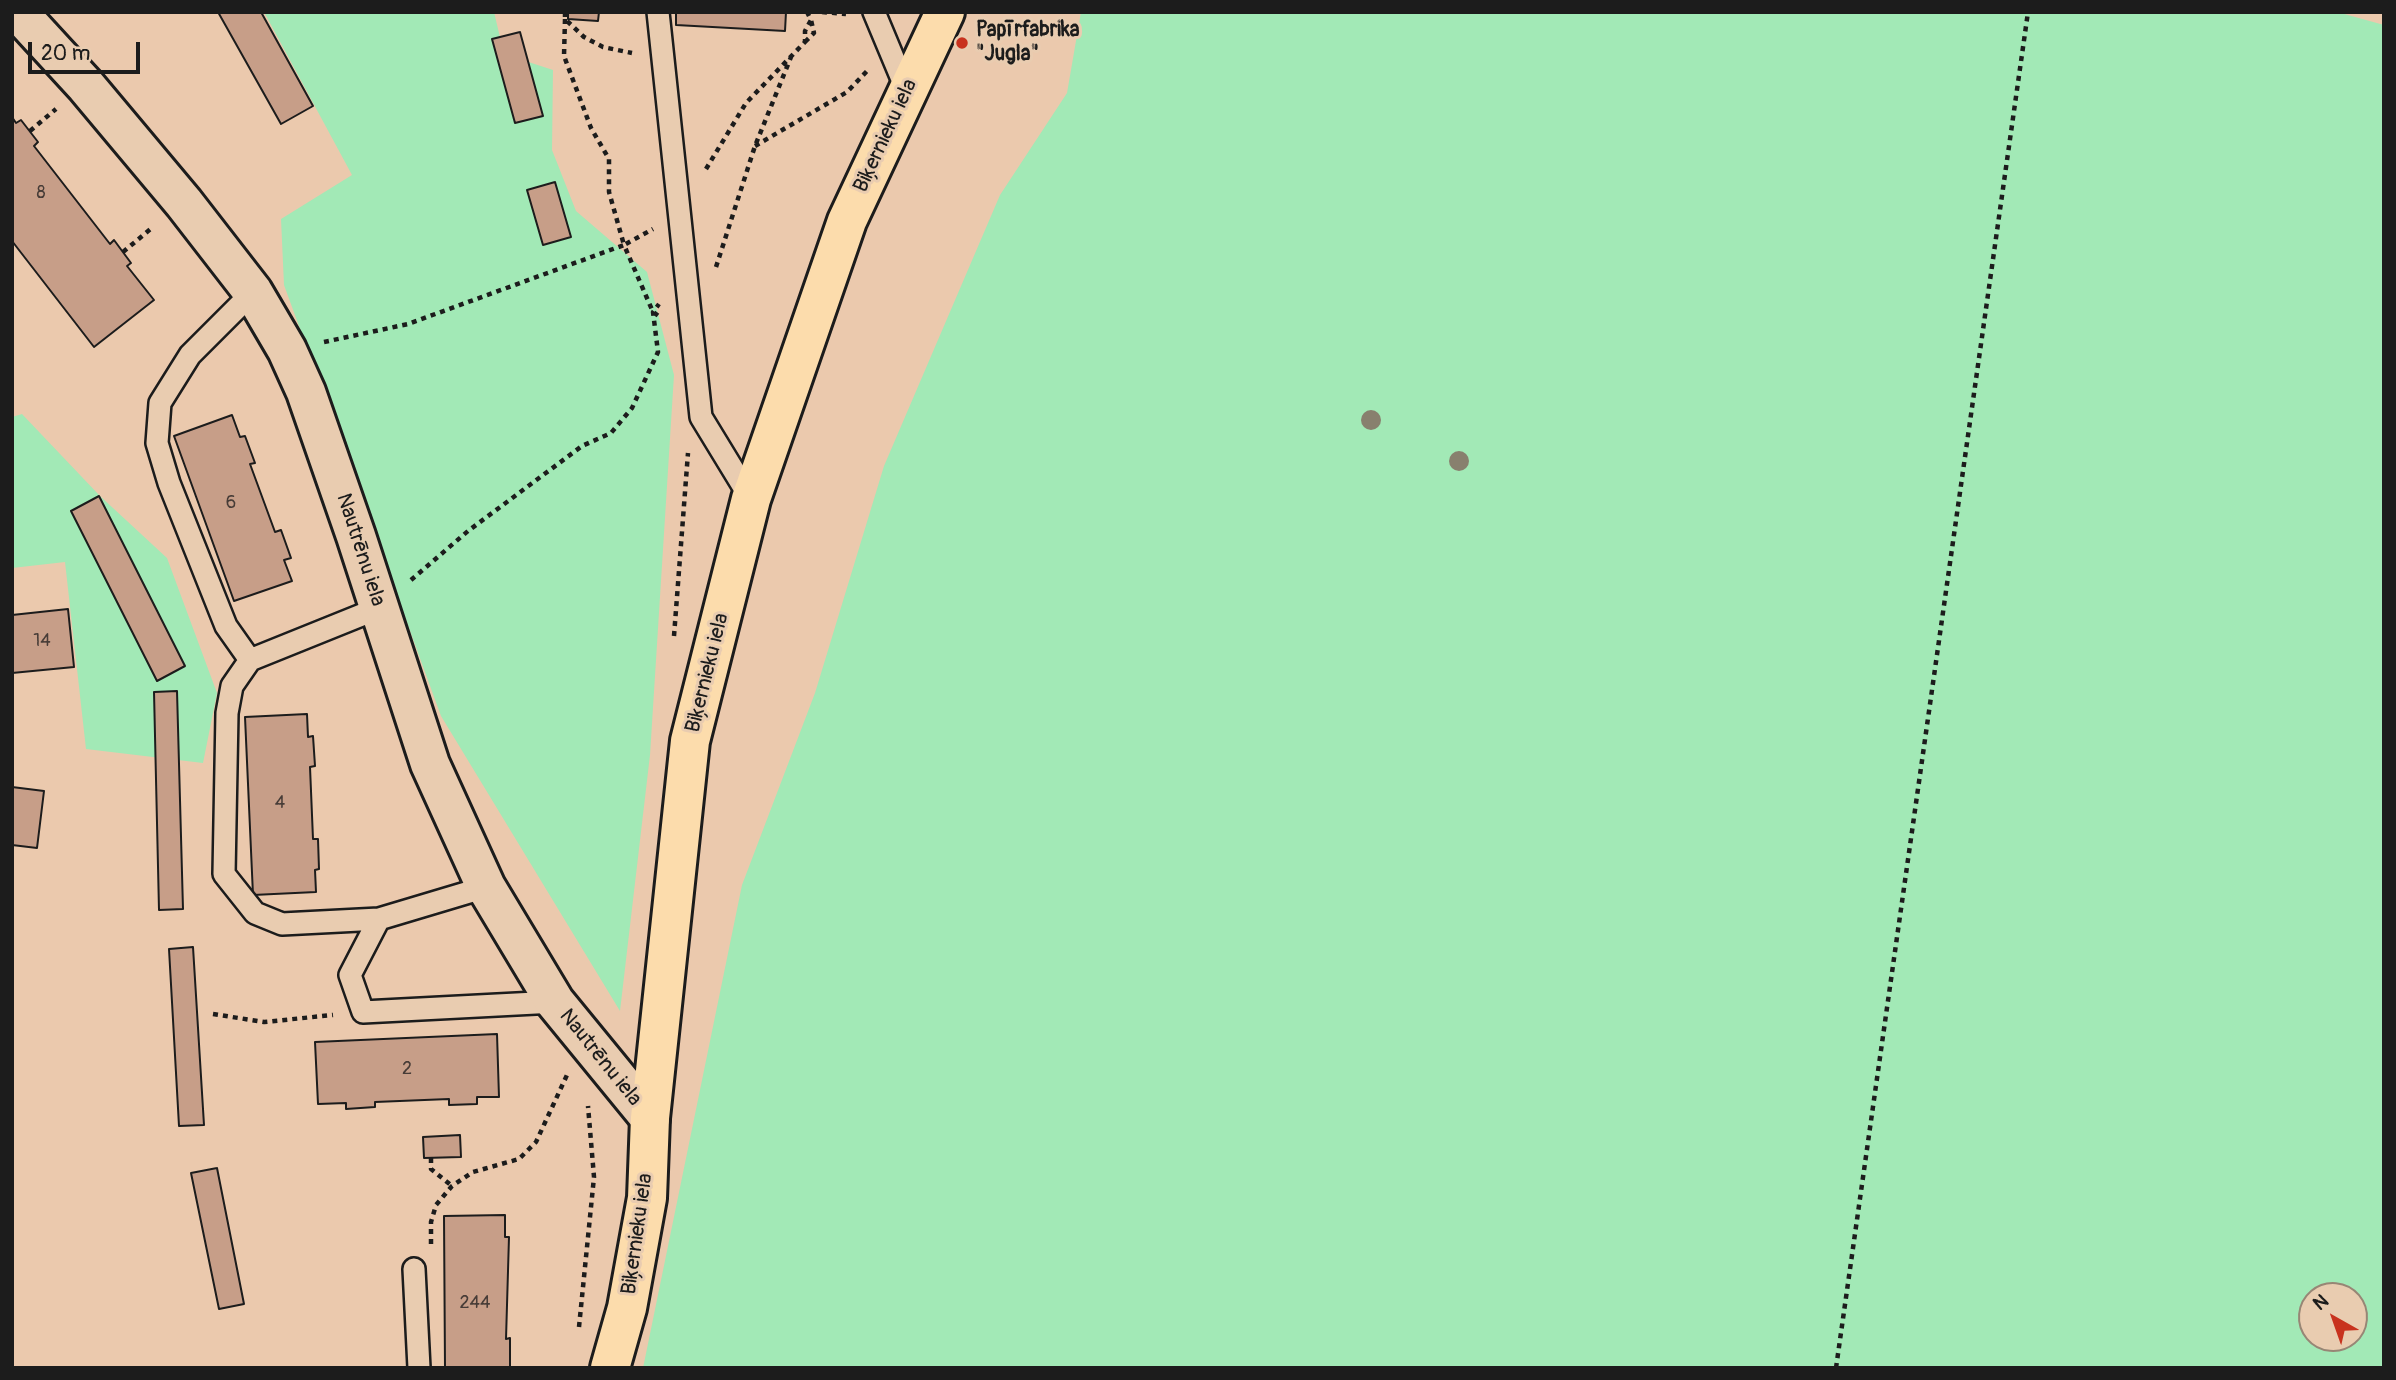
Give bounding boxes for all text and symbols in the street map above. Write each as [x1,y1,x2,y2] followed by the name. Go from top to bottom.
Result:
[976,18,1079,68] place label: Papīrfabrika "Jugla"
[32,28,144,72] scale bar
[954,35,970,51] marker: Papīrfabrika "Jugla"
[41,40,90,67] text: 20 m
[849,75,923,197] street label: Biķernieku iela
[36,182,46,204] house number: 8
[330,490,390,610] street label: Nautrēnu iela
[226,492,236,514] house number: 6
[681,611,735,735] street label: Biķernieku iela
[33,630,51,652] house number: 14
[275,792,285,814] house number: 4
[553,1005,647,1111] street label: Nautrēnu iela
[402,1058,412,1080] house number: 2
[617,1172,659,1296] street label: Biķernieku iela
[2298,1282,2368,1352] north arrow
[2308,1289,2333,1316] text: N
[460,1292,490,1314] house number: 244

